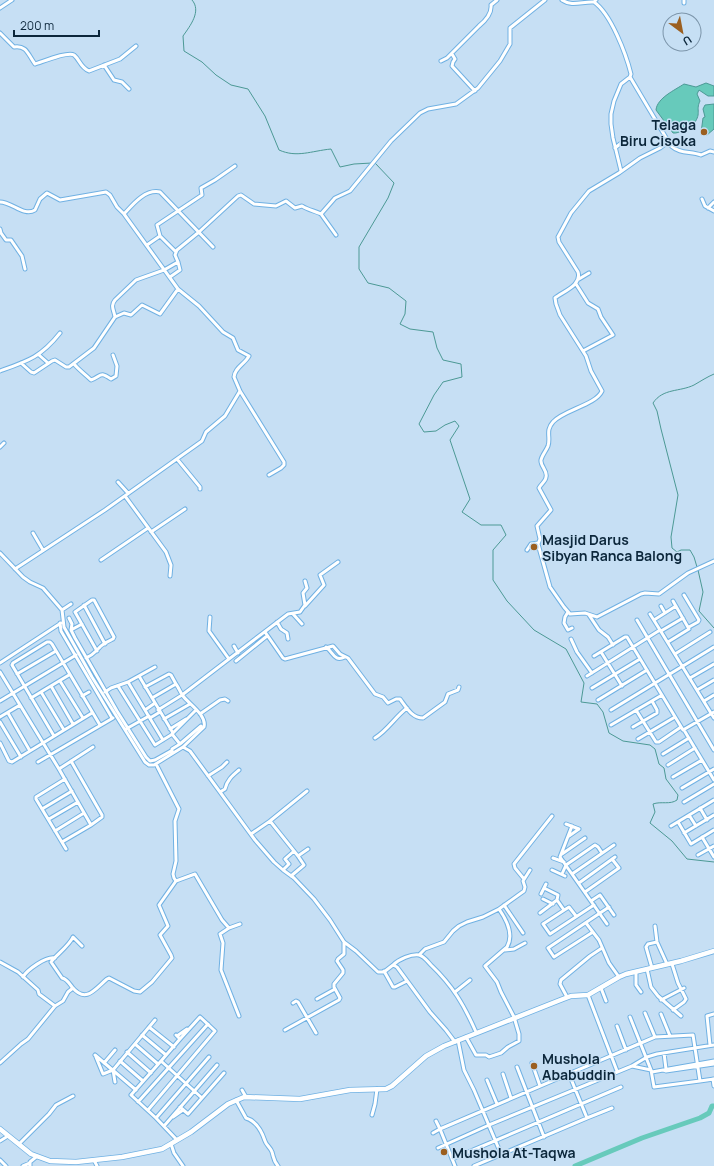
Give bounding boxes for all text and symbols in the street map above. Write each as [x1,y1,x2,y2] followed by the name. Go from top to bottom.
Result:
[14,12,99,38] scale bar
[662,12,702,52] north arrow
[20,17,54,34] text: 200 m
[680,32,695,49] text: U
[620,115,696,150] place label: Telaga Biru Cisoka
[699,127,709,137] marker: Telaga Biru Cisoka
[542,530,682,565] place label: Masjid Darus Sibyan Ranca Balong
[529,542,539,552] marker: Masjid Darus Sibyan Ranca Balong
[542,1049,615,1084] place label: Mushola Ababuddin
[529,1061,539,1071] marker: Mushola Ababuddin
[452,1143,576,1162] place label: Mushola At-Taqwa
[439,1147,449,1157] marker: Mushola At-Taqwa

